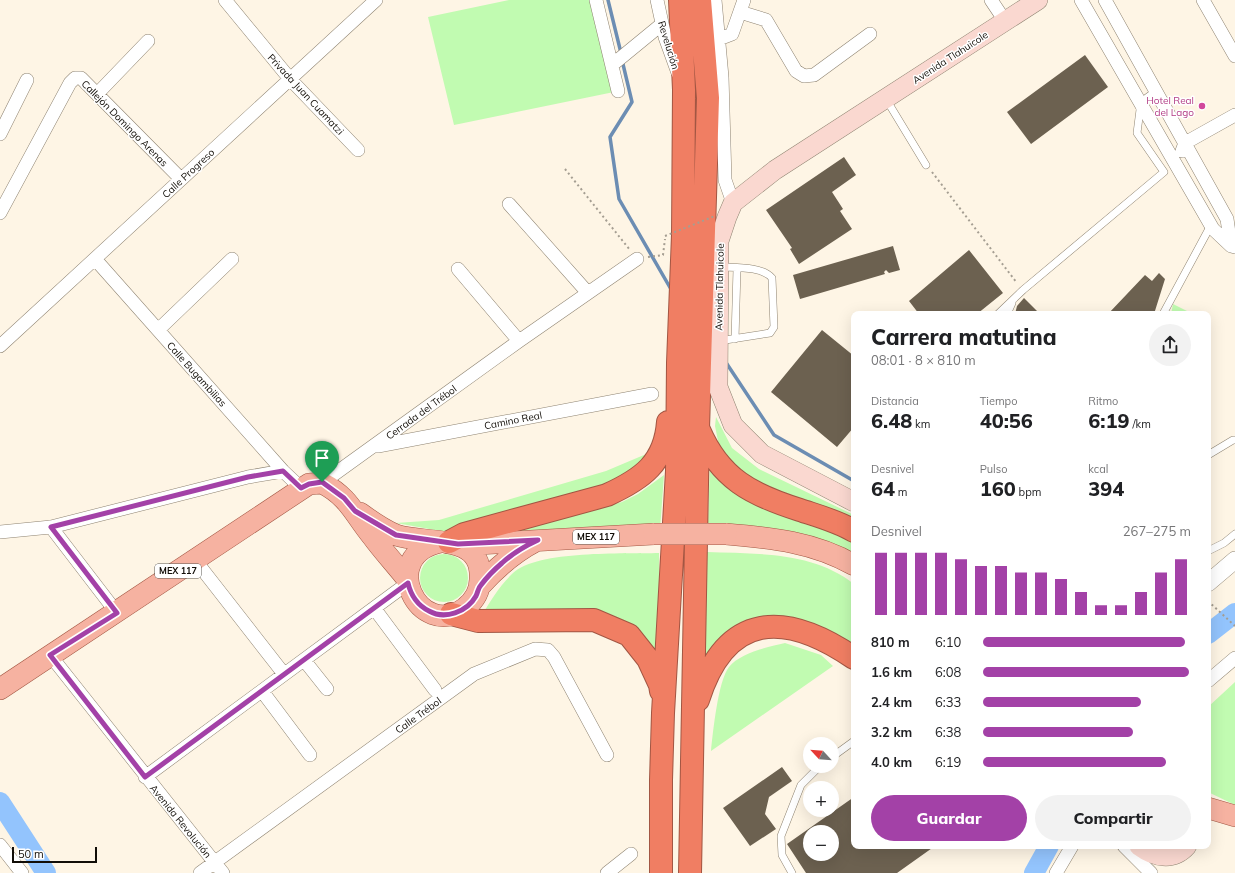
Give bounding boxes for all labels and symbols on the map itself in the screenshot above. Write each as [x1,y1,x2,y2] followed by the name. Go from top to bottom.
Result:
[655,19,682,71] street label: Revelución
[910,28,990,87] street label: Avenida Tlahuicole
[265,51,347,138] street label: Privada Juan Cuamatzi
[79,77,171,169] street label: Callejón Domingo Arenas
[1146,94,1194,119] place label: Hotel Real del Lago
[1197,101,1207,111] marker: Hotel Real del Lago
[159,146,217,201] street label: Calle Progreso
[712,243,727,331] street label: Avenida Tlahuicole
[164,339,229,410] street label: Calle Bugambilias
[383,382,459,443] street label: Cerrada del Trébol
[483,409,543,432] street label: Camino Real
[305,441,339,482] pin
[573,530,619,544] road number: MEX 117
[155,564,201,578] road number: MEX 117
[393,694,444,736] street label: Calle Trébol
[803,737,839,773] north arrow
[147,782,214,861] street label: Avenida Revolución
[12,845,97,864] scale bar

